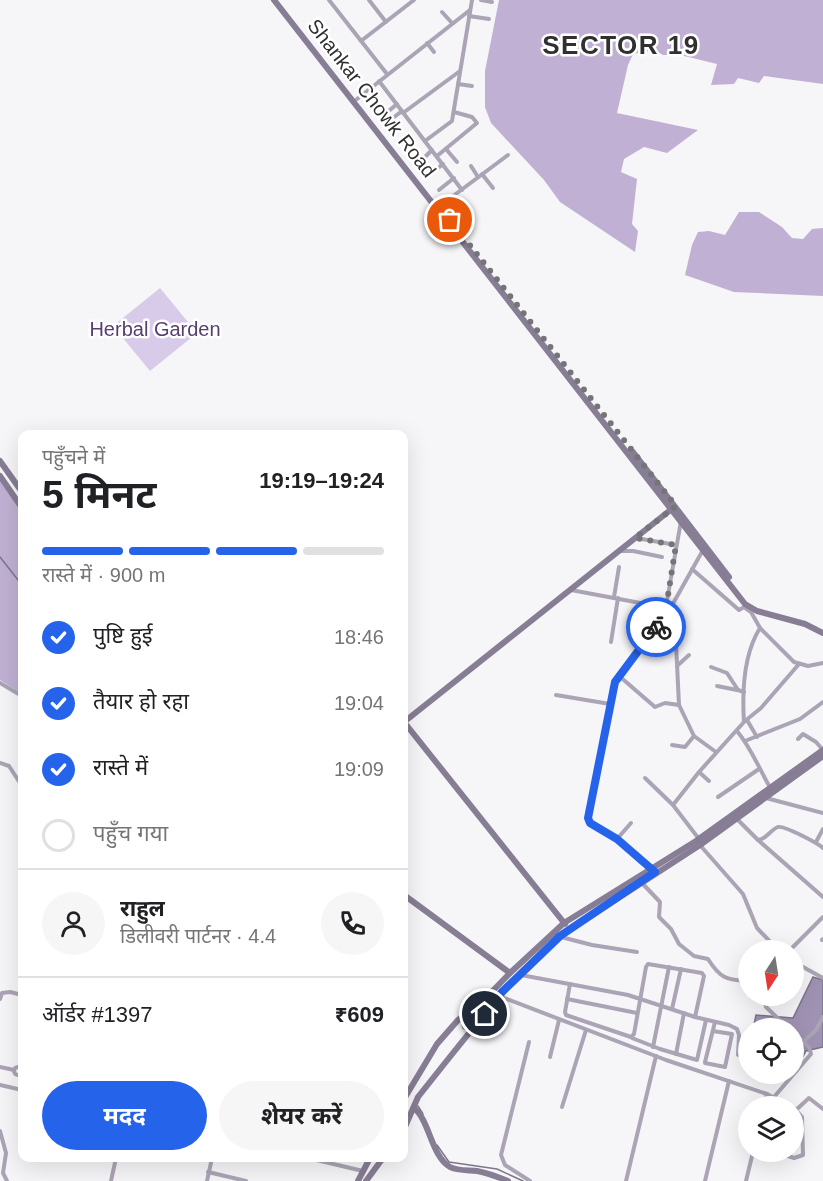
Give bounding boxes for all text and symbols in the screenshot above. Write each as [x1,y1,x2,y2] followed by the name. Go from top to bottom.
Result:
[303,15,441,181] street label: Shankar Chowk Road
[542,30,700,60] district label: SECTOR 19
[424,194,475,245] pin
[433,203,466,236] icon: bag
[89,318,221,340] park label: Herbal Garden
[42,446,105,468] text: पहुँचने में
[259,468,384,493] text: 19:19–19:24
[42,473,156,516] text: 5 मिनट
[42,564,165,586] text: रास्ते में · 900 m
[626,597,686,657] courier
[640,611,673,644] icon: bike
[42,621,75,654] icon: check
[93,623,153,648] text: पुष्टि हुई
[334,626,384,648] text: 18:46
[42,687,75,720] icon: check
[93,689,189,714] text: तैयार हो रहा
[334,692,384,714] text: 19:04
[42,753,75,786] icon: check
[93,755,148,780] text: रास्ते में
[334,758,384,780] text: 19:09
[93,821,168,846] text: पहुँच गया
[42,892,105,955] button: person
[321,892,384,955] button: phone
[120,896,165,921] text: राहुल
[120,925,276,947] text: डिलीवरी पार्टनर · 4.4
[738,940,804,1006] north arrow
[738,940,804,1162] map controls
[459,988,510,1039] pin
[468,997,501,1030] icon: home
[42,1002,153,1027] text: ऑर्डर #1397
[335,1002,384,1027] text: ₹609
[738,1018,804,1084] button: locate
[42,1081,207,1150] button: मदद
[219,1081,384,1150] button: शेयर करें
[738,1096,804,1162] button: layers

